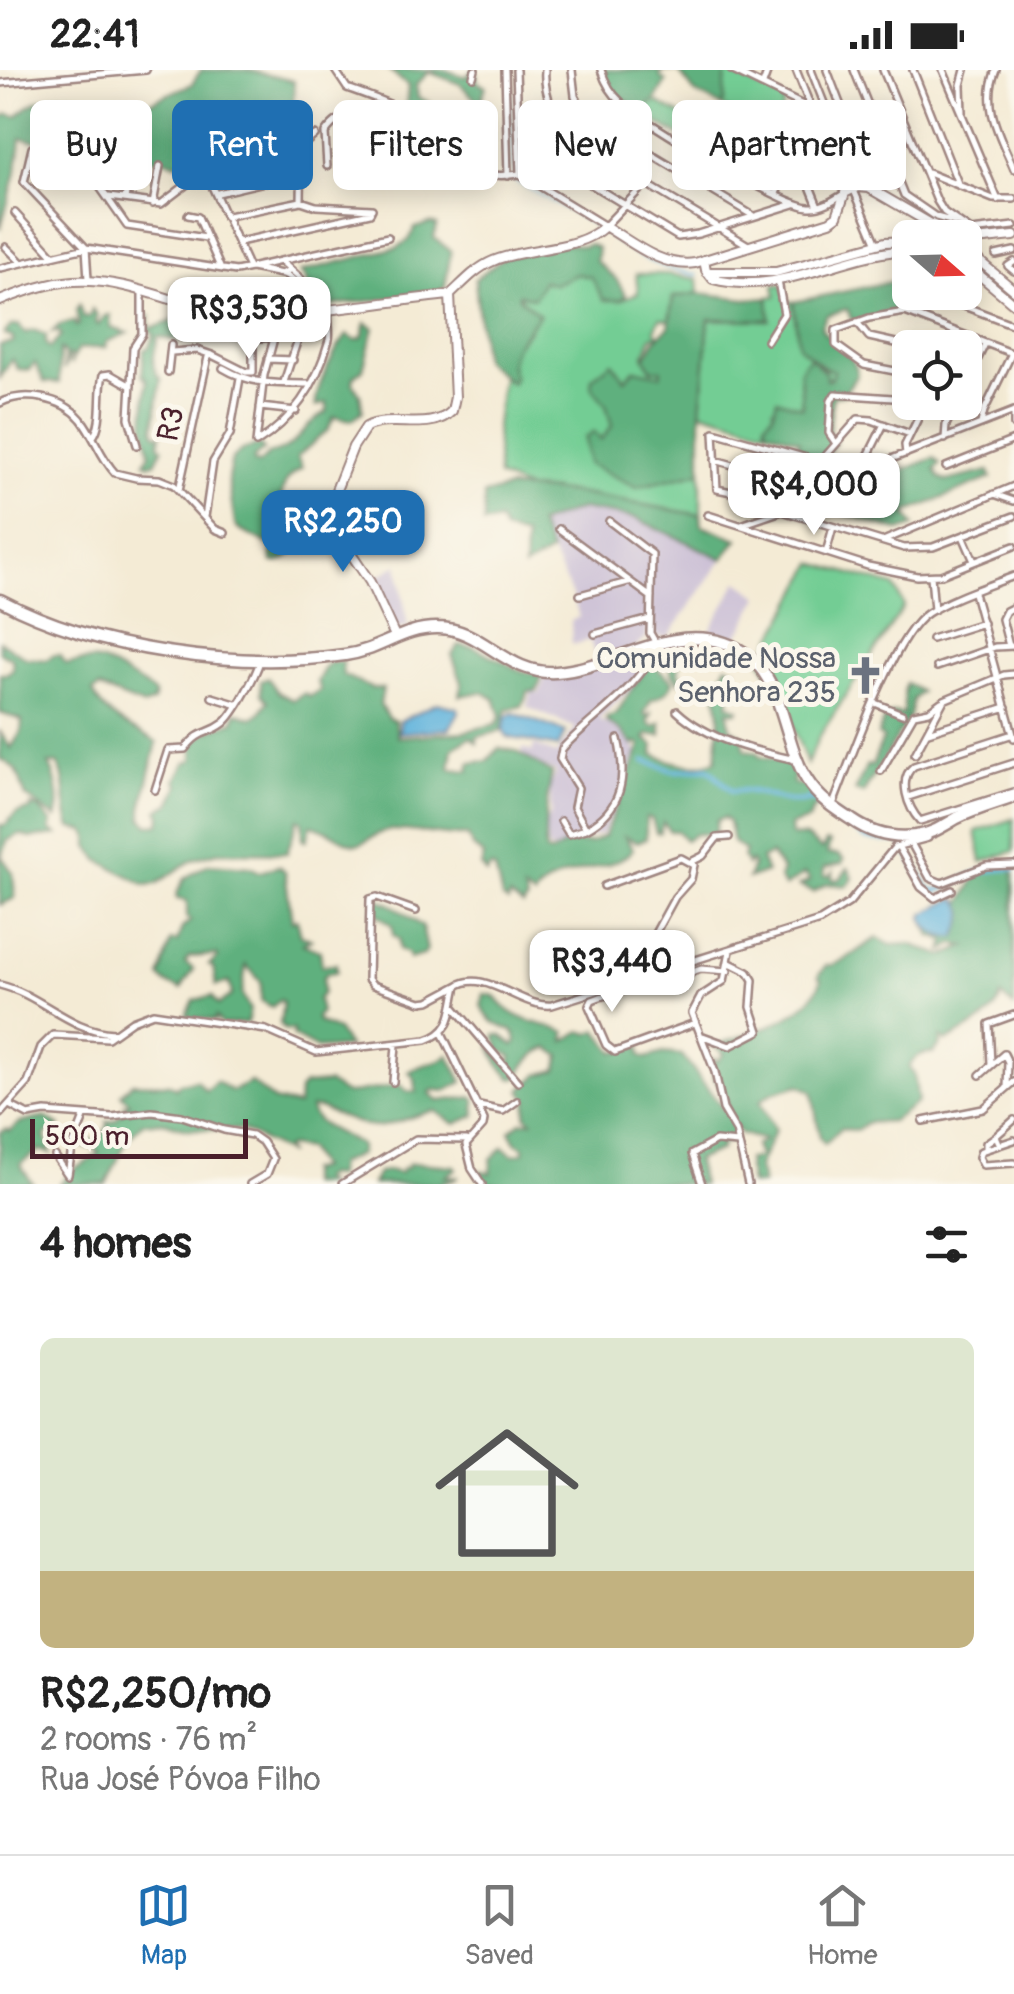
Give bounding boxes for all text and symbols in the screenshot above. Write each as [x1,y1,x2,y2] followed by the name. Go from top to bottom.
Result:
[50,11,140,59] text: 22:41
[30,100,152,190] chip: Buy
[172,100,313,190] chip: Rent
[333,100,498,190] chip: Filters
[518,100,652,190] chip: New
[672,100,906,190] chip: Apartment
[892,220,982,310] north arrow
[892,220,982,420] map controls
[157,277,341,362] pin: R$3,530
[190,289,308,329] text: R$3,530
[892,330,982,420] button: locate
[149,403,193,445] street label: R3
[722,453,906,538] pin: R$4,000
[750,465,878,505] text: R$4,000
[251,490,435,575] pin: R$2,250
[284,502,402,542] text: R$2,250
[596,640,836,711] place label: Comunidade Nossa Senhora 235
[845,654,887,696] church icon: Comunidade Nossa Senhora 235
[520,930,704,1015] pin: R$3,440
[552,942,672,982] text: R$3,440
[30,1114,248,1158] scale bar
[45,1119,129,1154] text: 500 m
[919,1217,974,1272] icon: filters
[40,1218,191,1270] text: 4 homes
[417,1403,597,1583] icon: home
[40,1668,271,1720] text: R$2,250/mo
[40,1720,257,1760] text: 2 rooms · 76 m²
[40,1760,321,1800] text: Rua José Póvoa Filho
[136,1878,191,1973] tab: Map
[464,1878,534,1973] tab: Saved
[807,1878,877,1973] tab: Home

